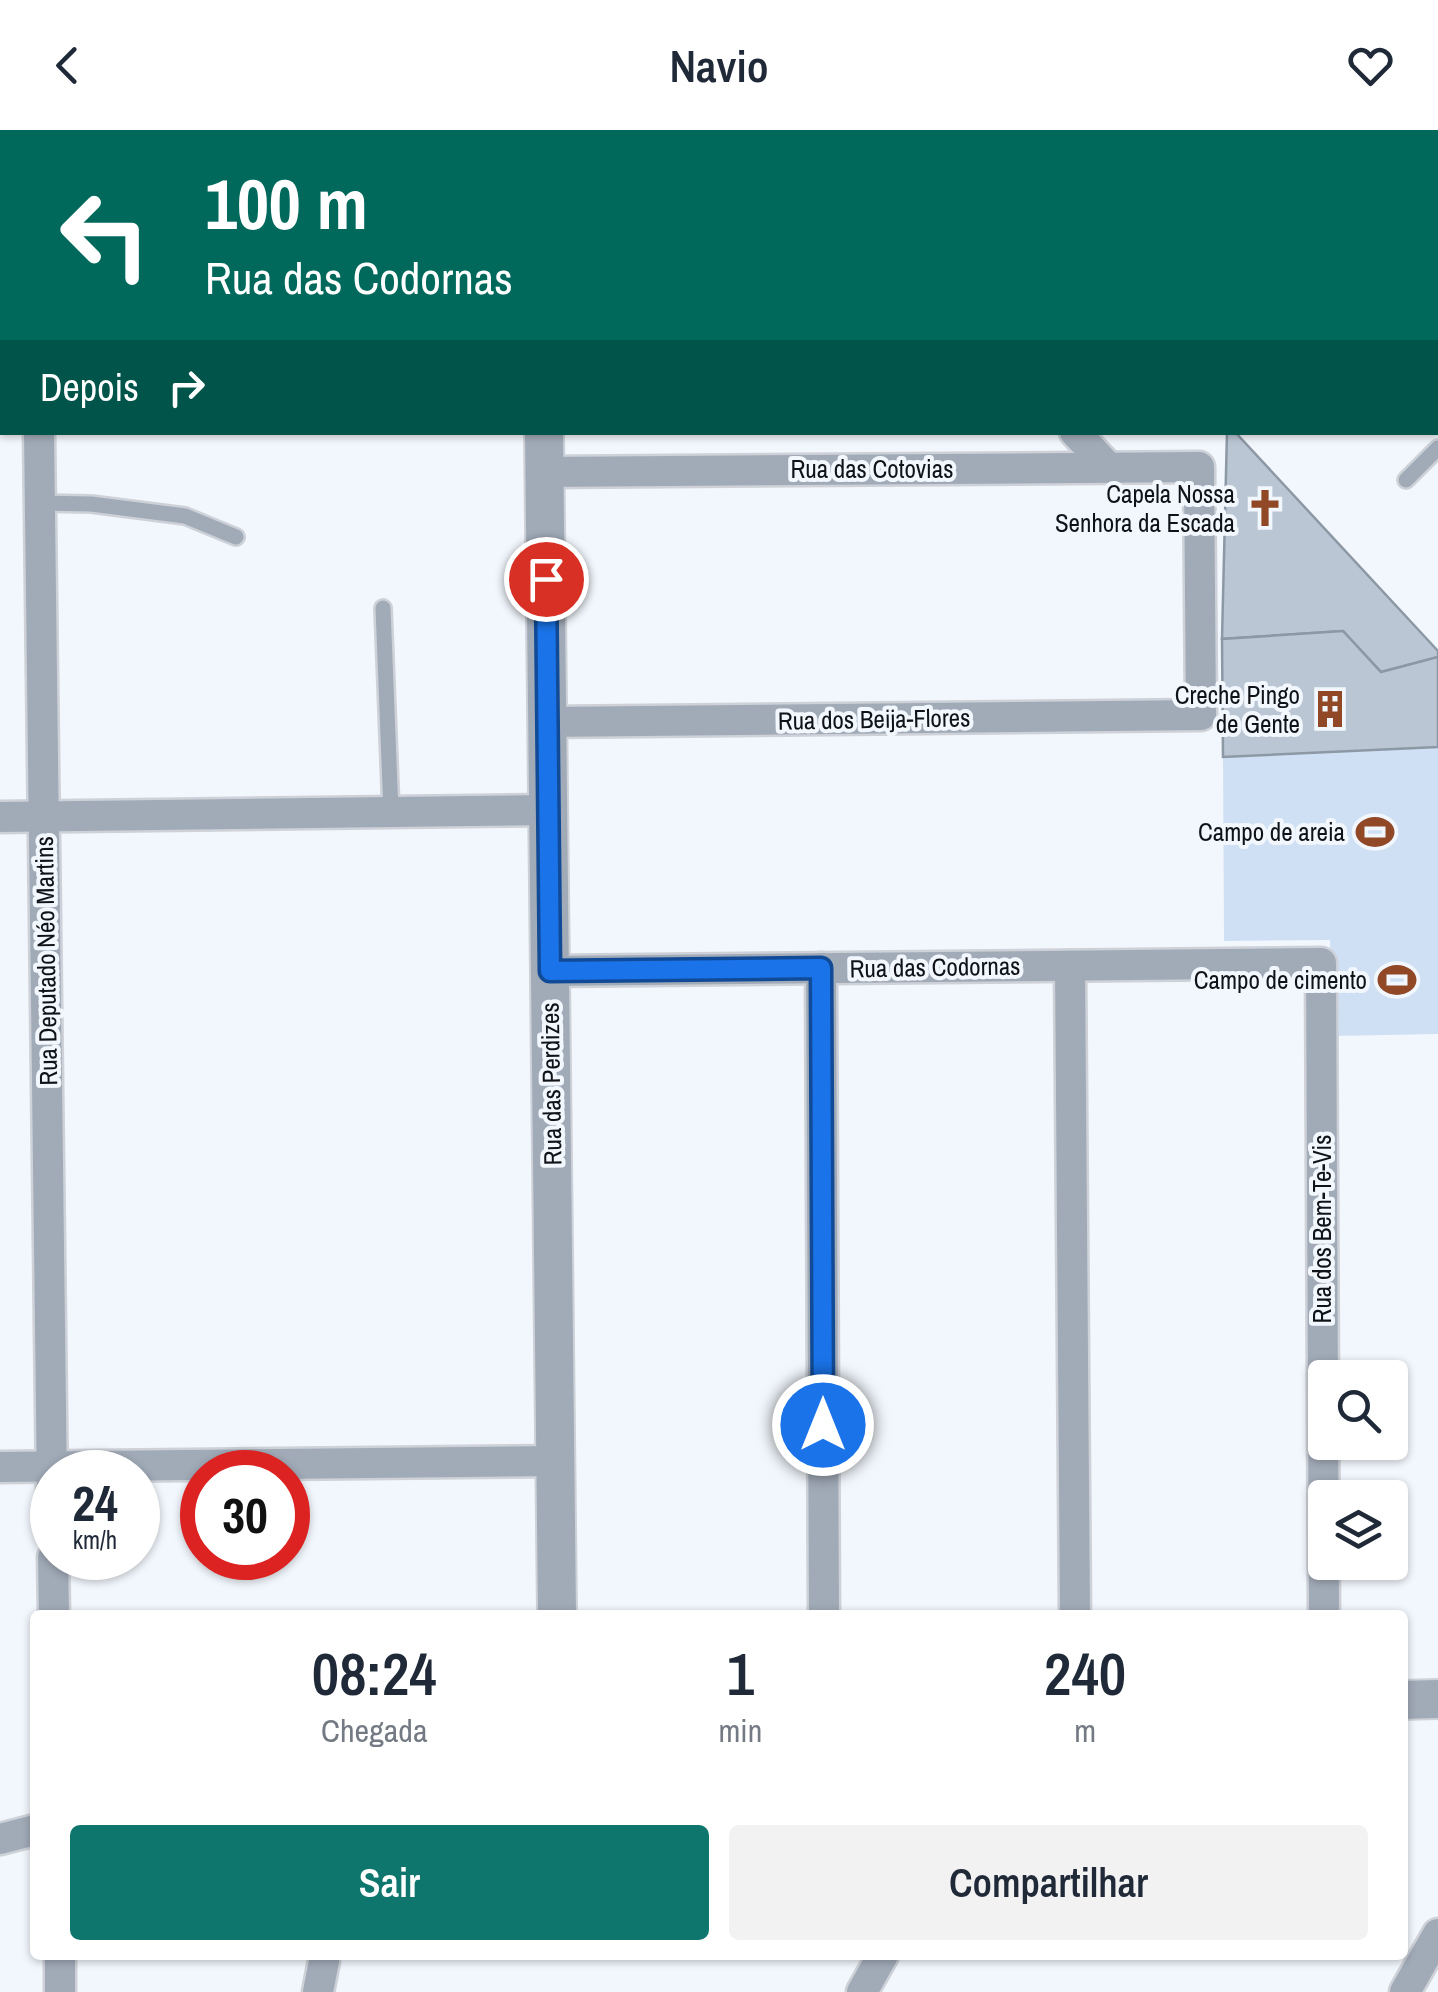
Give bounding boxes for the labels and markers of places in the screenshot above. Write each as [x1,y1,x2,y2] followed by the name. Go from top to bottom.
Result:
[1055,477,1236,540] place label: Capela Nossa Senhora da Escada
[1244,487,1286,529] church icon: Capela Nossa Senhora da Escada
[504,537,589,622] pin
[1175,678,1300,741] place label: Creche Pingo de Gente
[1309,688,1351,730] building icon: Creche Pingo de Gente
[1354,811,1396,853] sports icon: Campo de areia
[1198,815,1346,849] place label: Campo de areia
[1376,959,1418,1001] sports icon: Campo de cimento
[1194,963,1367,997] place label: Campo de cimento

